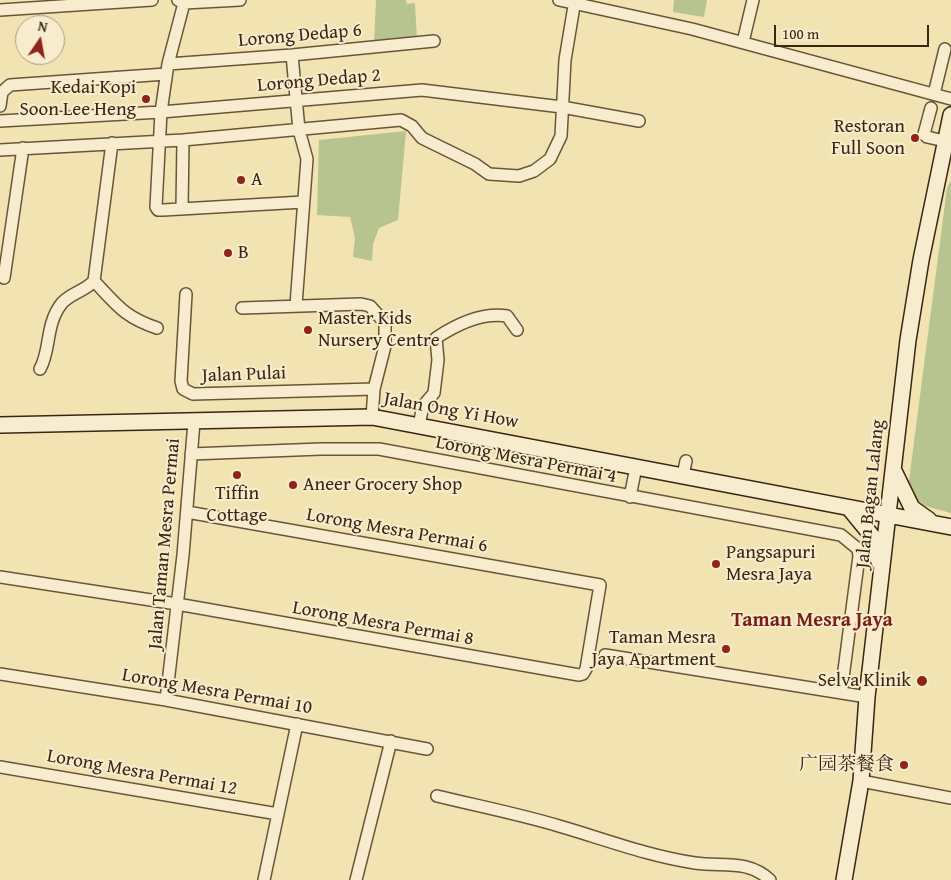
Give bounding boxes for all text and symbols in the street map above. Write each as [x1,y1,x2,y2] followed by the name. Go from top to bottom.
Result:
[15,15,65,65] north arrow
[776,15,931,47] scale bar
[36,16,50,37] text: N
[237,19,363,53] street label: Lorong Dedap 6
[782,23,819,44] text: 100 m
[256,64,382,98] street label: Lorong Dedap 2
[20,77,136,121] place label: Kedai Kopi Soon Lee Heng
[140,93,152,105] marker: Kedai Kopi Soon Lee Heng
[831,116,905,160] place label: Restoran Full Soon
[909,132,921,144] marker: Restoran Full Soon
[251,169,263,191] place label: A
[235,174,247,186] marker: A
[238,242,249,264] place label: B
[222,247,234,259] marker: B
[318,308,440,352] place label: Master Kids Nursery Centre
[302,324,314,336] marker: Master Kids Nursery Centre
[201,362,287,388] street label: Jalan Pulai
[382,388,520,434] street label: Jalan Ong Yi How
[852,418,890,570] street label: Jalan Bagan Lalang
[434,431,618,489] street label: Lorong Mesra Permai 4
[144,437,186,651] street label: Jalan Taman Mesra Permai
[231,469,243,481] marker: Tiffin Cottage
[303,474,462,496] place label: Aneer Grocery Shop
[287,479,299,491] marker: Aneer Grocery Shop
[207,483,267,527] place label: Tiffin Cottage
[305,504,489,558] street label: Lorong Mesra Permai 6
[726,542,816,586] place label: Pangsapuri Mesra Jaya
[710,558,722,570] marker: Pangsapuri Mesra Jaya
[291,597,475,651] street label: Lorong Mesra Permai 8
[731,609,893,633] district label: Taman Mesra Jaya
[592,627,716,671] place label: Taman Mesra Jaya Apartment
[720,643,732,655] marker: Taman Mesra Jaya Apartment
[120,664,314,720] street label: Lorong Mesra Permai 10
[818,670,911,692] place label: Selva Klinik
[915,674,929,688] marker: Selva Klinik
[45,745,239,801] street label: Lorong Mesra Permai 12
[799,754,894,776] place label: 广园茶餐食
[898,759,910,771] marker: 广园茶餐食

